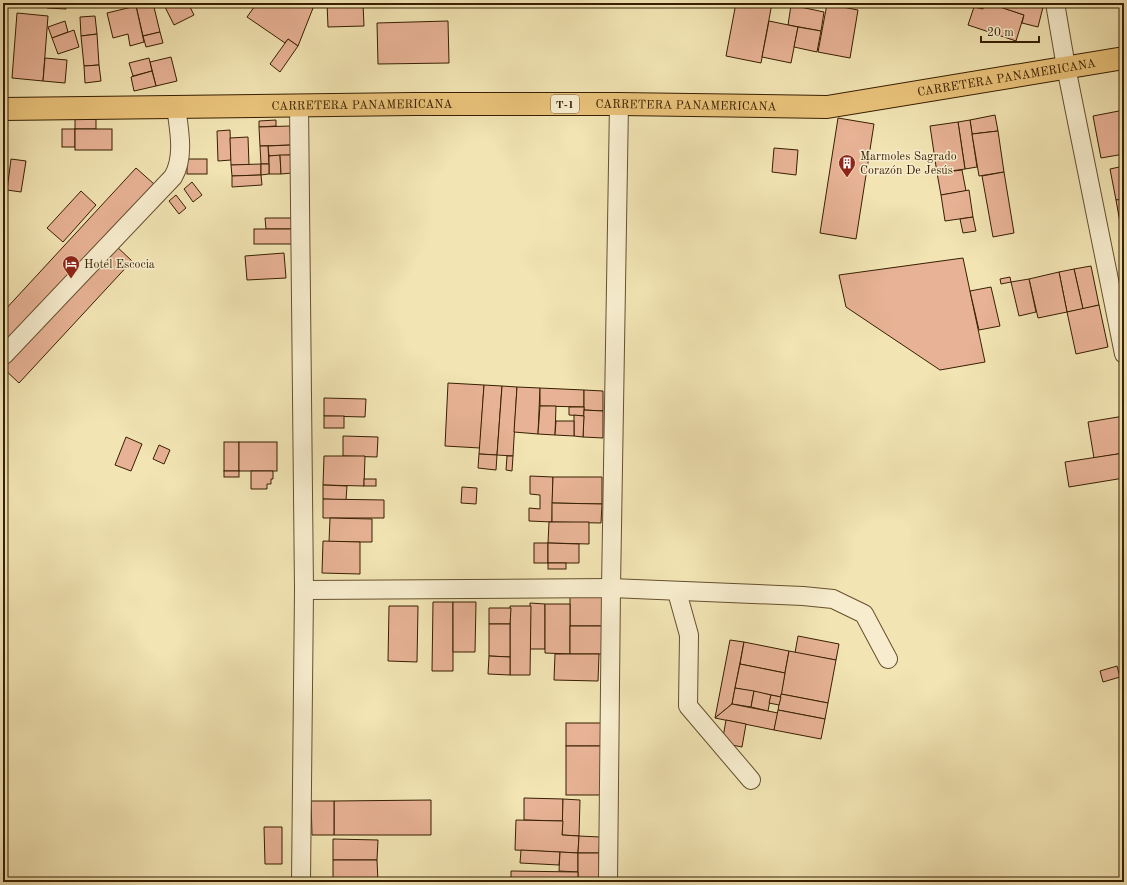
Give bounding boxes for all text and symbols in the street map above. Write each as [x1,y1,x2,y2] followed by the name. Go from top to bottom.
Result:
[981,18,1039,44] scale bar
[987,27,1014,39] text: 20 m
[916,58,1097,99] street label: CARRETERA PANAMERICANA
[551,95,579,113] road number: T-1
[271,99,452,113] street label: CARRETERA PANAMERICANA
[596,99,776,113] street label: CARRETERA PANAMERICANA
[860,151,957,177] place label: Marmoles Sagrado Corazón De Jesús
[837,153,857,178] building icon: Marmoles Sagrado Corazón De Jesús
[61,254,81,279] hotel icon: Hotel Escocia
[84,259,155,271] place label: Hotel Escocia

